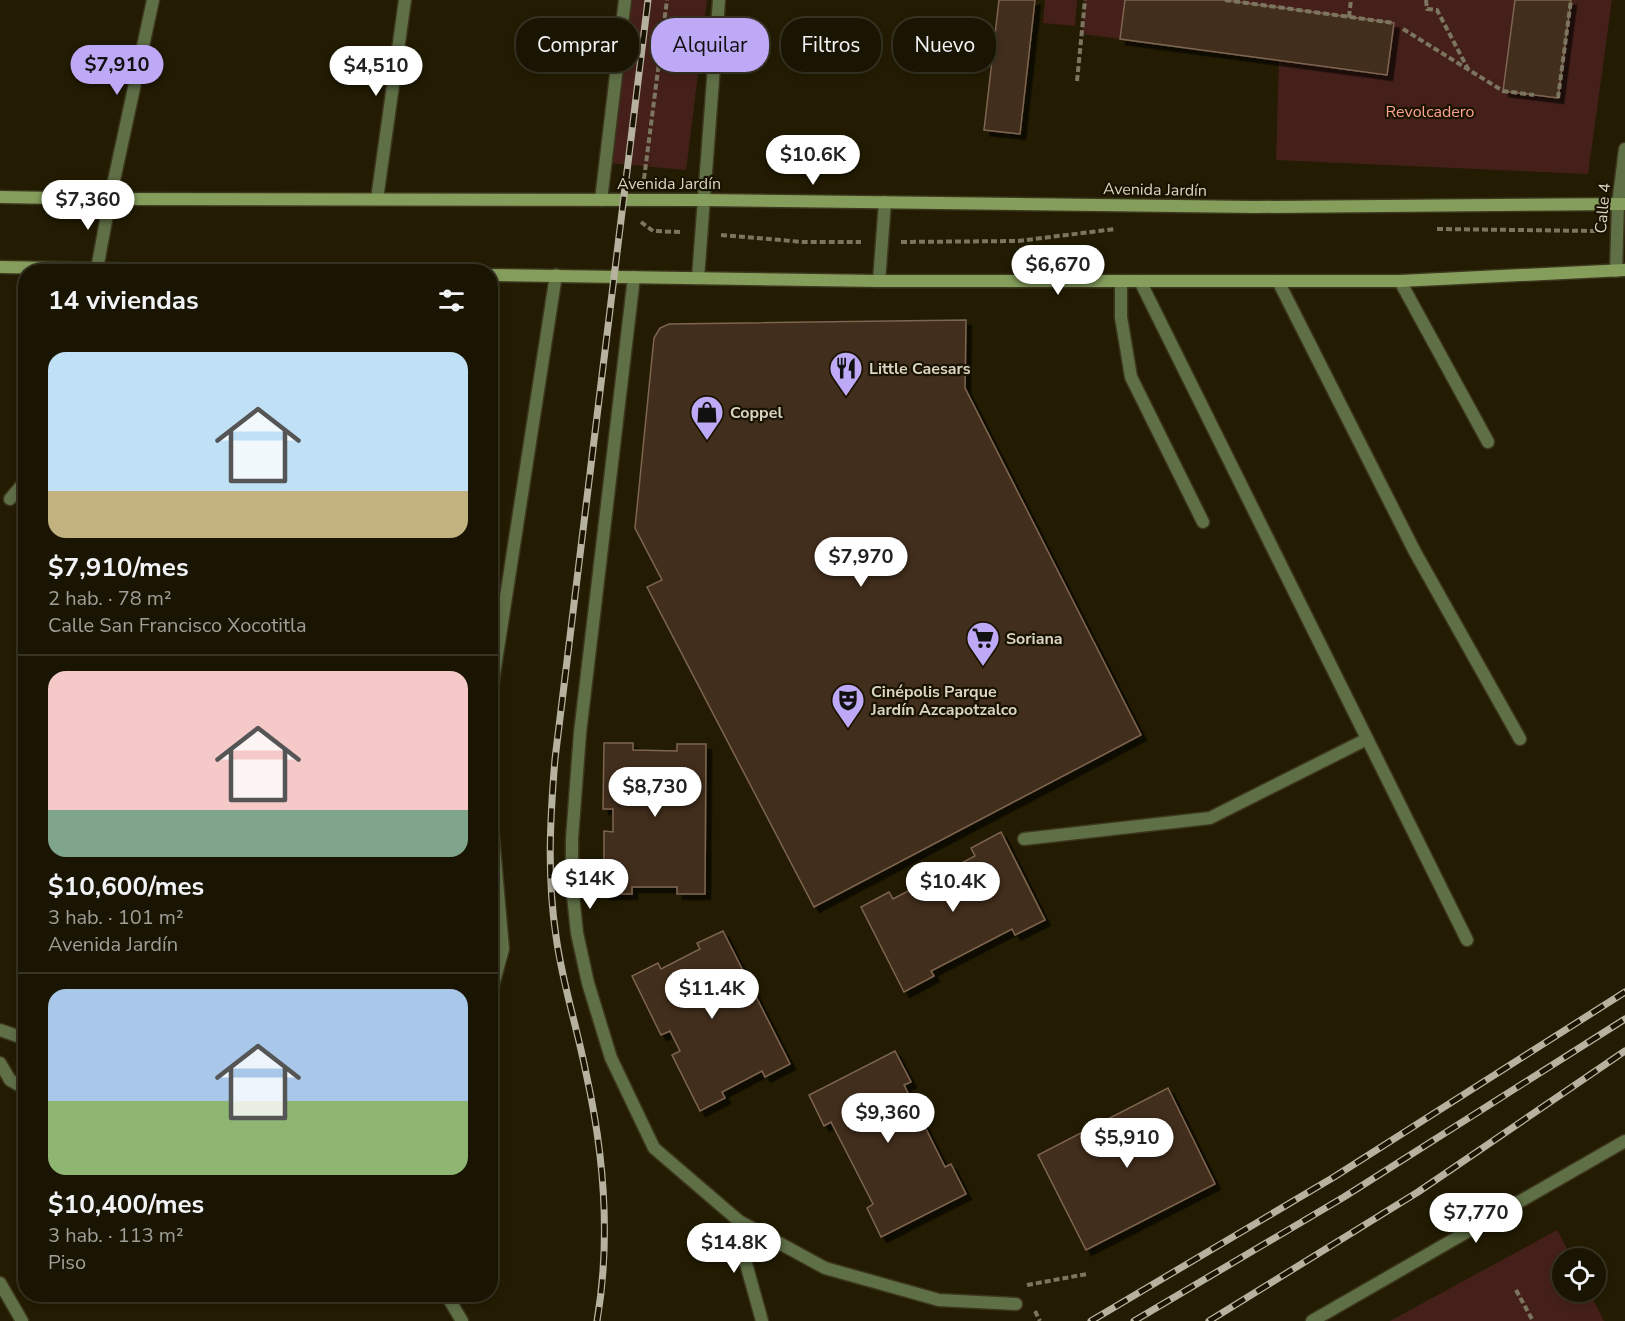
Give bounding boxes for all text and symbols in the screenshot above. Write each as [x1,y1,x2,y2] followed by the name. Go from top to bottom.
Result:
[516,18,639,72] chip: Comprar
[651,18,769,72] chip: Alquilar
[781,18,881,72] chip: Filtros
[893,18,996,72] chip: Nuevo
[68,45,166,96] pin: $7,910
[327,46,425,97] pin: $4,510
[85,51,149,78] text: $7,910
[344,52,408,79] text: $4,510
[1386,101,1474,123] park label: Revolcadero
[764,135,862,186] pin: $10.6K
[780,141,846,168] text: $10.6K
[617,173,721,195] street label: Avenida Jardín
[1103,178,1207,202] street label: Avenida Jardín
[39,180,137,231] pin: $7,360
[1590,182,1616,234] street label: Calle 4
[56,186,120,213] text: $7,360
[1009,245,1107,296] pin: $6,670
[1026,251,1090,278] text: $6,670
[48,283,199,318] text: 14 viviendas
[435,284,468,317] icon: filters
[828,350,864,397] restaurant icon: Little Caesars
[869,358,971,380] place label: Little Caesars
[204,391,312,499] icon: home
[689,394,725,441] shop icon: Coppel
[730,402,783,424] place label: Coppel
[812,537,910,588] pin: $7,970
[829,543,893,570] text: $7,970
[48,550,189,585] text: $7,910/mes
[48,585,172,612] text: 2 hab. · 78 m²
[48,612,307,639] text: Calle San Francisco Xocotitla
[965,620,1001,667] supermarket icon: Soriana
[1006,628,1063,650] place label: Soriana
[870,681,1017,721] place label: Cinépolis Parque Jardín Azcapotzalco
[830,682,866,729] theatre icon: Cinépolis Parque Jardín Azcapotzalco
[204,710,312,818] icon: home
[606,767,704,818] pin: $8,730
[623,773,687,800] text: $8,730
[554,859,626,910] pin: $14K
[904,862,1002,913] pin: $10.4K
[565,865,615,892] text: $14K
[920,868,986,895] text: $10.4K
[48,869,204,904] text: $10,600/mes
[48,904,184,931] text: 3 hab. · 101 m²
[48,931,178,958] text: Avenida Jardín
[663,969,761,1020] pin: $11.4K
[679,975,745,1002] text: $11.4K
[204,1028,312,1136] icon: home
[839,1093,937,1144] pin: $9,360
[856,1099,920,1126] text: $9,360
[1078,1118,1176,1169] pin: $5,910
[1095,1124,1159,1151] text: $5,910
[48,1187,204,1222] text: $10,400/mes
[1427,1193,1525,1244] pin: $7,770
[1444,1199,1508,1226] text: $7,770
[48,1222,184,1249] text: 3 hab. · 113 m²
[685,1223,783,1274] pin: $14.8K
[701,1229,767,1256] text: $14.8K
[1552,1248,1606,1302] map controls
[1552,1248,1606,1302] button: locate
[48,1249,86,1276] text: Piso

